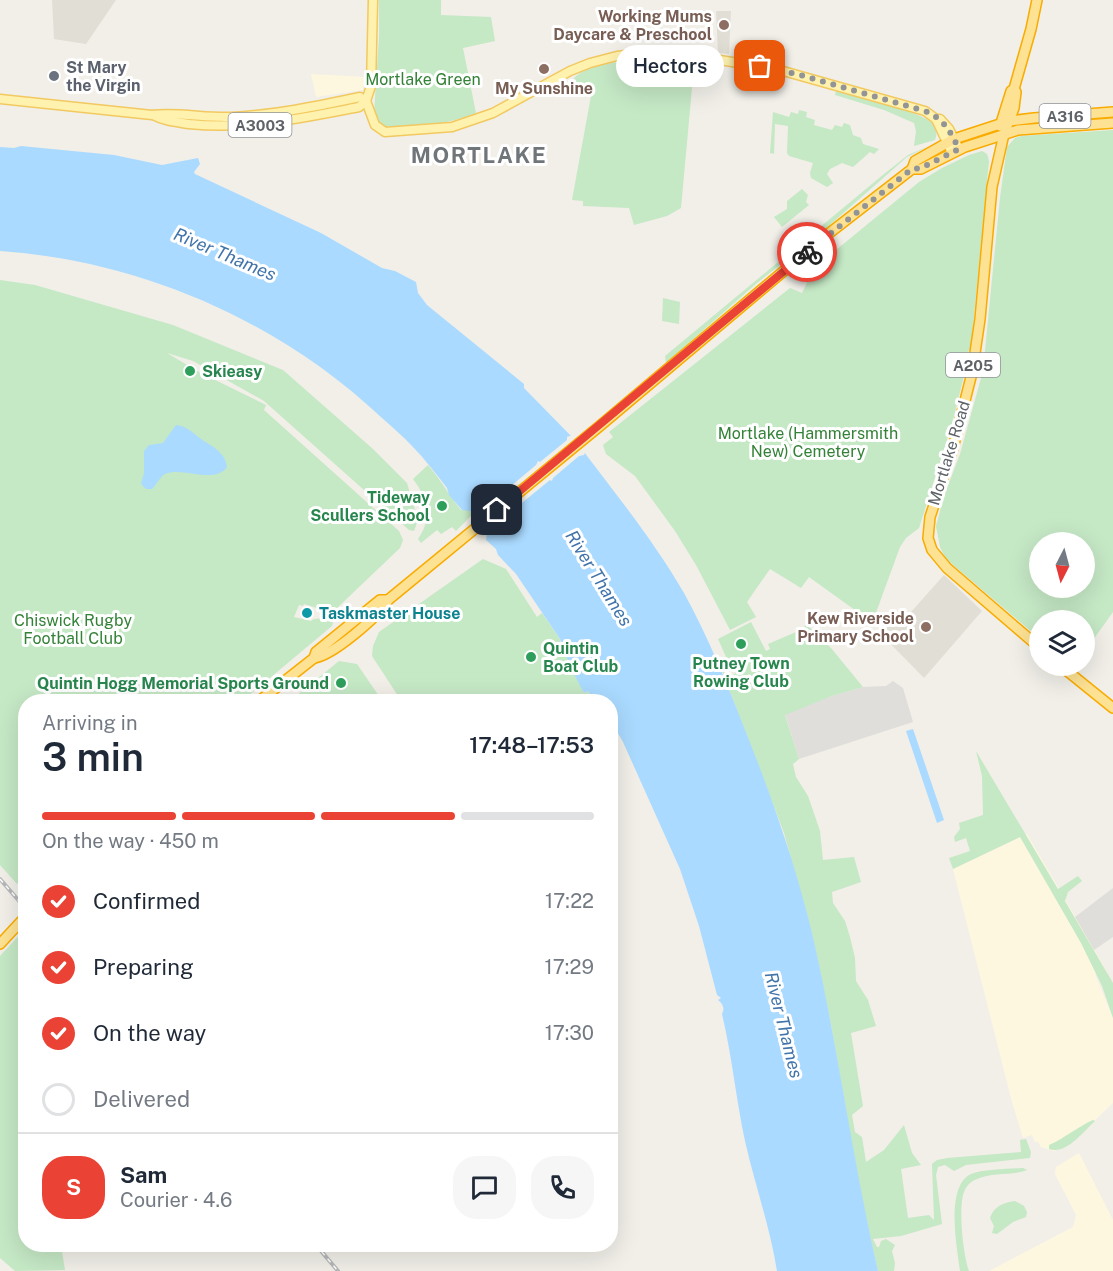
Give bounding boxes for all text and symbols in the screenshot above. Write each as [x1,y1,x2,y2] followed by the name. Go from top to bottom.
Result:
[553,7,712,44] place label: Working Mums Daycare & Preschool
[717,18,731,32] marker: Working Mums Daycare & Preschool
[734,40,785,91] pin
[616,45,724,87] callout: Hectors
[743,49,776,82] icon: bag
[633,54,707,78] text: Hectors
[66,58,141,95] place label: St Mary the Virgin
[537,62,551,76] marker: My Sunshine
[47,69,61,83] marker: St Mary the Virgin
[365,70,481,89] park label: Mortlake Green
[495,79,593,98] place label: My Sunshine
[1040,104,1090,128] road number: A316
[228,113,292,137] road number: A3003
[411,142,547,168] district label: MORTLAKE
[777,222,837,282] courier
[171,223,279,285] water label: River Thames
[791,236,824,269] icon: bike
[946,353,1000,377] road number: A205
[202,362,262,381] place label: Skieasy
[183,364,197,378] marker: Skieasy
[924,398,974,508] street label: Mortlake Road
[718,424,898,461] park label: Mortlake (Hammersmith New) Cemetery
[471,484,522,535] pin
[310,488,430,525] place label: Tideway Scullers School
[480,493,513,526] icon: home
[435,499,449,513] marker: Tideway Scullers School
[561,526,637,630] water label: River Thames
[1029,532,1095,598] north arrow
[1029,532,1095,676] map controls
[319,604,460,623] place label: Taskmaster House
[300,606,314,620] marker: Taskmaster House
[797,609,914,646] place label: Kew Riverside Primary School
[1029,610,1095,676] button: layers
[14,611,132,648] park label: Chiswick Rugby Football Club
[919,620,933,634] marker: Kew Riverside Primary School
[734,637,748,651] marker: Putney Town Rowing Club
[543,639,618,676] place label: Quintin Boat Club
[524,650,538,664] marker: Quintin Boat Club
[692,654,790,691] place label: Putney Town Rowing Club
[37,674,329,693] place label: Quintin Hogg Memorial Sports Ground
[334,676,348,690] marker: Quintin Hogg Memorial Sports Ground
[42,711,137,735] text: Arriving in
[469,732,594,758] text: 17:48–17:53
[42,734,144,780] text: 3 min
[42,829,219,853] text: On the way · 450 m
[42,885,75,918] icon: check
[93,888,200,914] text: Confirmed
[545,889,594,913] text: 17:22
[42,951,75,984] icon: check
[93,954,194,980] text: Preparing
[545,955,594,979] text: 17:29
[761,970,807,1081] water label: River Thames
[42,1017,75,1050] icon: check
[93,1020,206,1046] text: On the way
[545,1021,594,1045] text: 17:30
[93,1086,190,1112] text: Delivered
[453,1156,516,1219] button: chat
[531,1156,594,1219] button: phone
[120,1162,167,1188] text: Sam
[66,1174,81,1200] text: S
[120,1188,232,1212] text: Courier · 4.6

